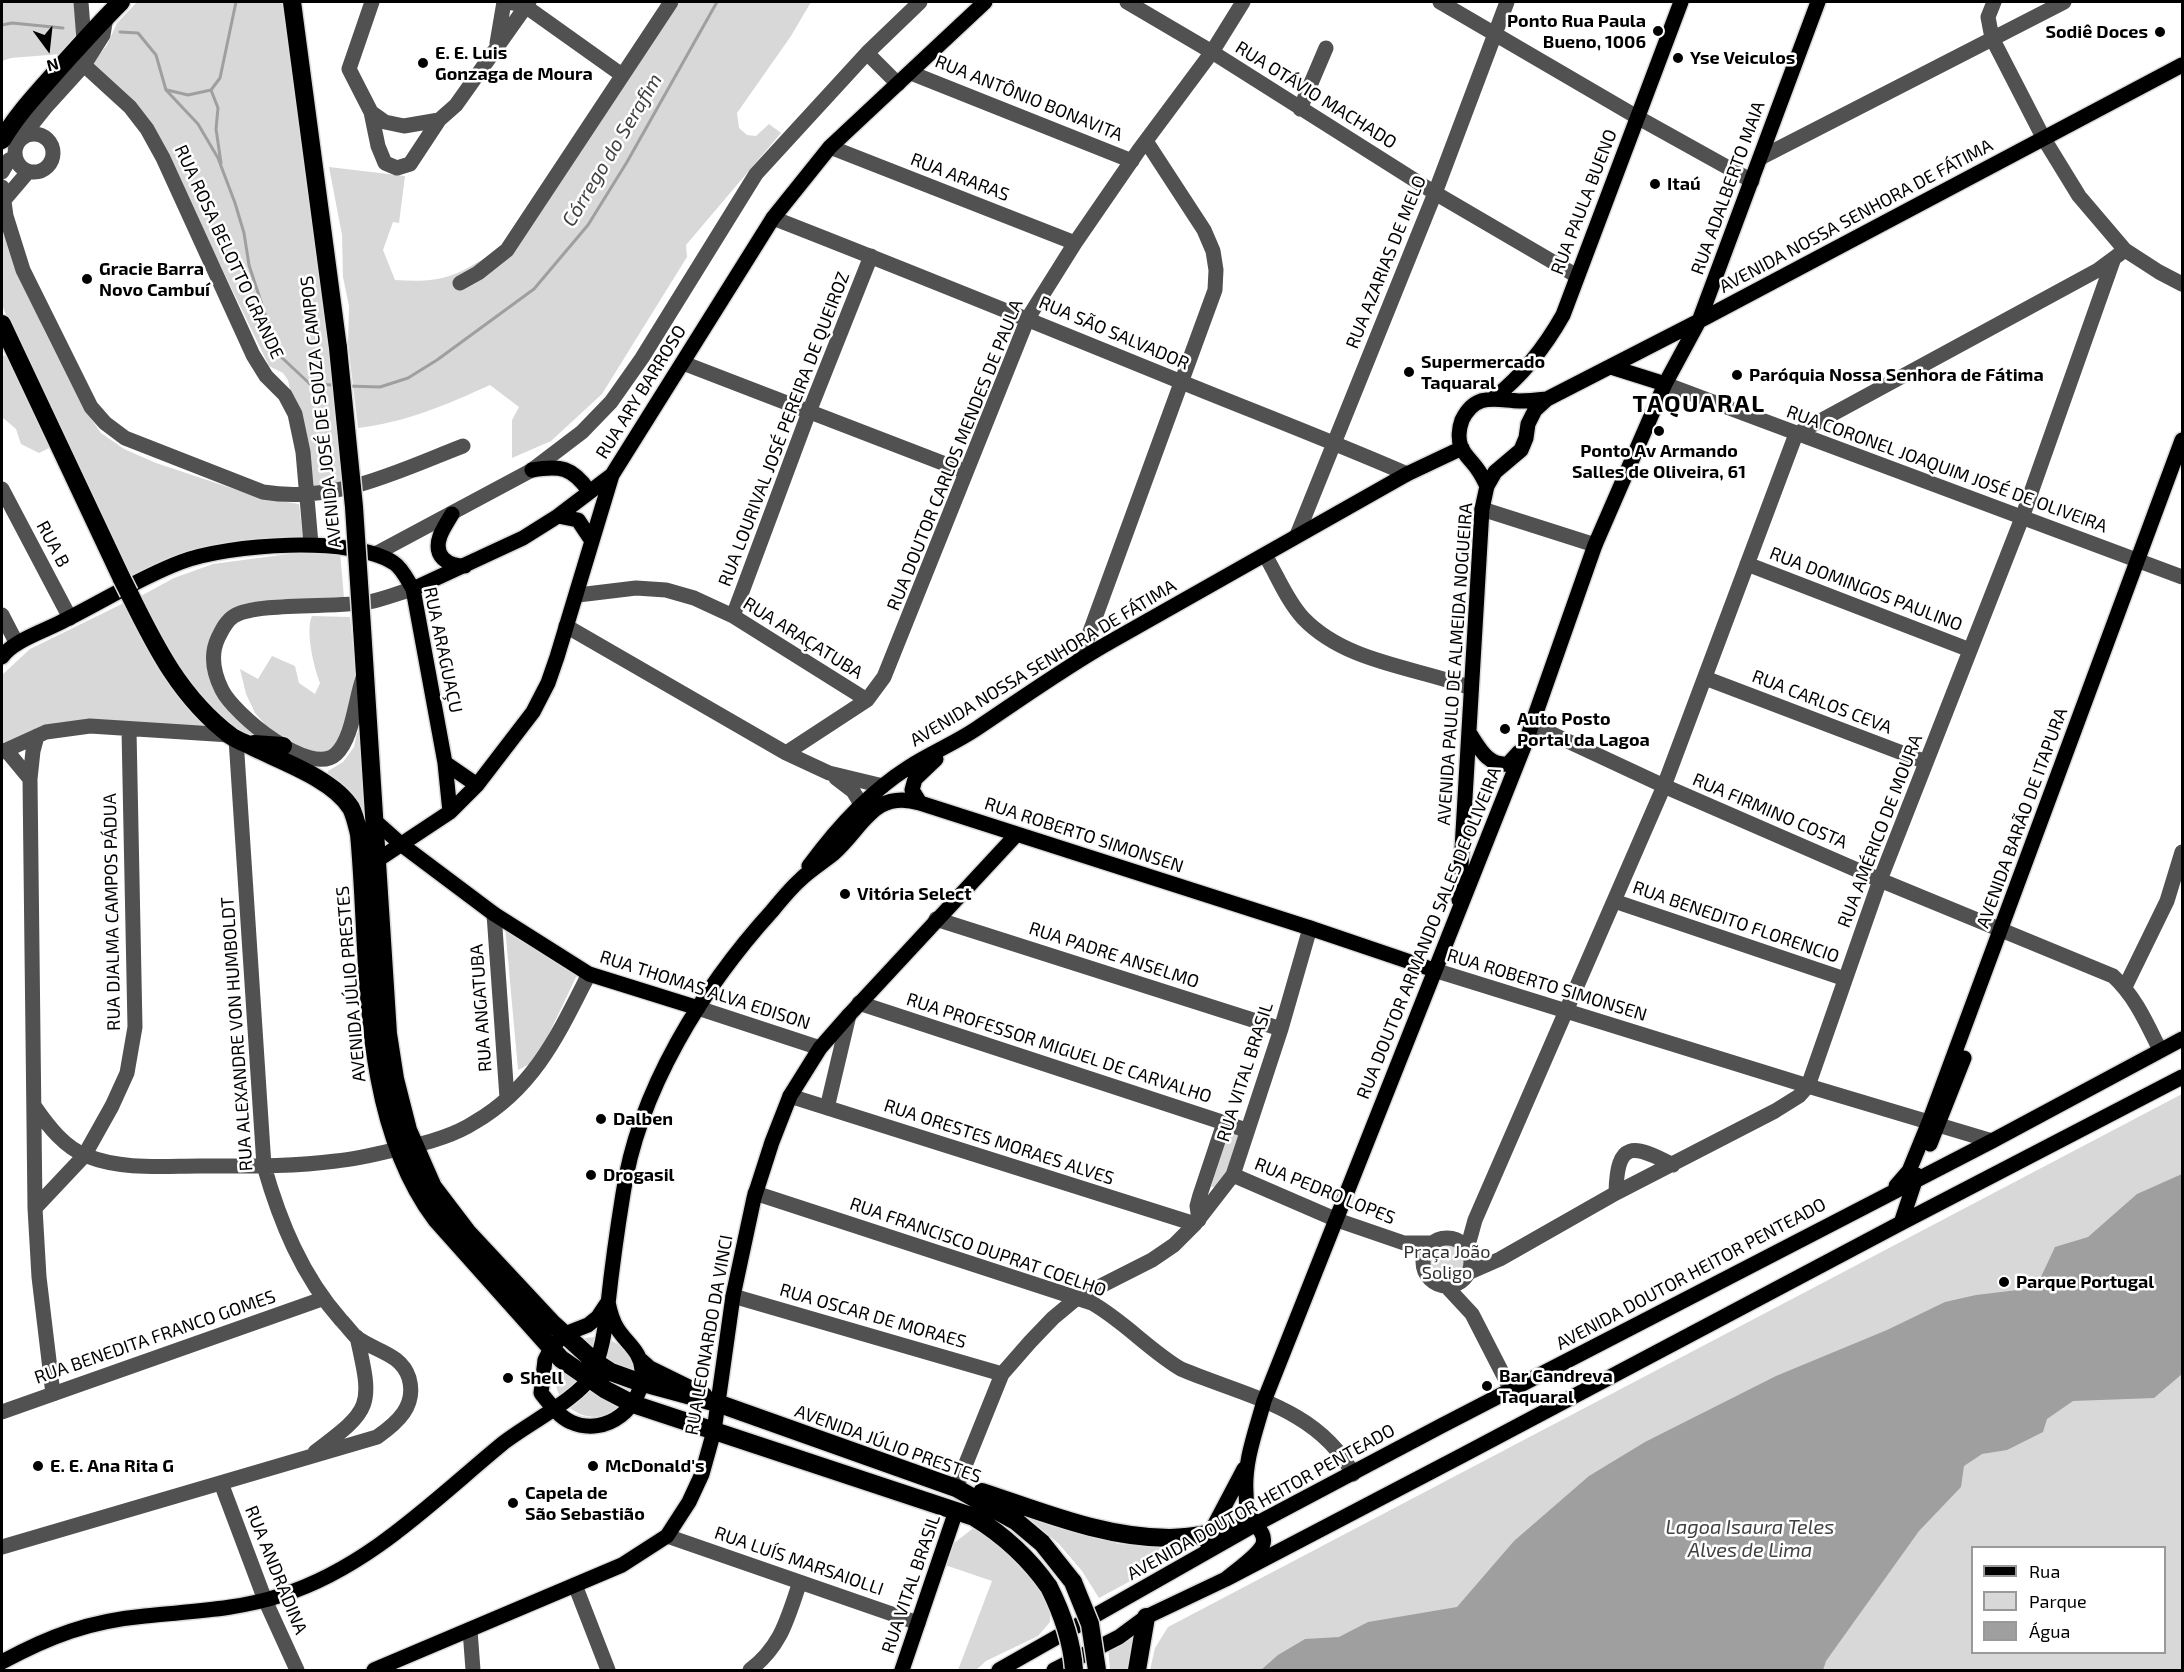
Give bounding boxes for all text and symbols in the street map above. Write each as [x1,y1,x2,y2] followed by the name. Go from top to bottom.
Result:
[1507,10,1646,52] place label: Ponto Rua Paula Bueno, 1006
[18,18,78,78] north arrow
[2045,21,2148,43] place label: Sodiê Doces
[1651,24,1665,38] marker: Ponto Rua Paula Bueno, 1006
[2153,25,2167,39] marker: Sodiê Doces
[1231,37,1401,153] street label: RUA OTÁVIO MACHADO
[435,42,593,84] place label: E. E. Luis Gonzaga de Moura
[1690,47,1795,69] place label: Yse Veiculos
[932,50,1126,146] street label: RUA ANTÔNIO BONAVITA
[1671,51,1685,65] marker: Yse Veiculos
[45,55,61,77] text: N
[416,56,430,70] marker: E. E. Luis Gonzaga de Moura
[557,69,667,231] water label: Córrego do Serafim
[1687,98,1769,278] street label: RUA ADALBERTO MAIA
[1546,126,1622,278] street label: RUA PAULA BUENO
[1716,134,1996,298] street label: AVENIDA NOSSA SENHORA DE FÁTIMA
[170,142,288,362] street label: RUA ROSA BELOTTO GRANDE
[907,148,1013,206] street label: RUA ARARAS
[1341,172,1431,352] street label: RUA AZARIAS DE MELO
[1667,173,1701,195] place label: Itaú
[1648,177,1662,191] marker: Itaú
[99,258,210,300] place label: Gracie Barra Novo Cambuí
[714,269,854,589] street label: RUA LOURIVAL JOSÉ PEREIRA DE QUEIROZ
[80,272,94,286] marker: Gracie Barra Novo Cambuí
[296,275,346,549] street label: AVENIDA JOSÉ DE SOUZA CAMPOS
[1036,292,1192,374] street label: RUA SÃO SALVADOR
[883,296,1027,614] street label: RUA DOUTOR CARLOS MENDES DE PAULA
[591,321,691,463] street label: RUA ARY BARROSO
[1421,351,1545,394] place label: Supermercado Taquaral
[1749,364,2044,386] place label: Paróquia Nossa Senhora de Fátima
[1402,365,1416,379] marker: Supermercado Taquaral
[1730,368,1744,382] marker: Paróquia Nossa Senhora de Fátima
[1632,390,1766,418] district label: TAQUARAL
[1784,401,2110,537] street label: RUA CORONEL JOAQUIM JOSÉ DE OLIVEIRA
[1652,424,1666,438] marker: Ponto Av Armando Salles de Oliveira, 61
[1572,440,1746,482] place label: Ponto Av Armando Salles de Oliveira, 61
[1433,502,1477,826] street label: AVENIDA PAULO DE ALMEIDA NOGUEIRA
[32,517,74,571] street label: RUA B
[1767,542,1965,636] street label: RUA DOMINGOS PAULINO
[906,575,1180,751] street label: AVENIDA NOSSA SENHORA DE FÁTIMA
[419,585,467,715] street label: RUA ARAGUAÇU
[739,593,867,683] street label: RUA ARAÇATUBA
[1749,665,1895,739] street label: RUA CARLOS CEVA
[1972,705,2072,931] street label: AVENIDA BARÃO DE ITAPURA
[1517,708,1650,750] place label: Auto Posto Portal da Lagoa
[1498,722,1512,736] marker: Auto Posto Portal da Lagoa
[1833,731,1927,931] street label: RUA AMÉRICO DE MOURA
[1352,764,1506,1102] street label: RUA DOUTOR ARMANDO SALES DE OLIVEIRA
[1689,769,1851,853] street label: RUA FIRMINO COSTA
[99,793,125,1031] street label: RUA DJALMA CAMPOS PÁDUA
[982,793,1186,877] street label: RUA ROBERTO SIMONSEN
[1630,877,1842,967] street label: RUA BENEDITO FLORENCIO
[857,883,972,905] place label: Vitória Select
[332,885,370,1083] street label: AVENIDA JÚLIO PRESTES
[838,887,852,901] marker: Vitória Select
[217,896,257,1172] street label: RUA ALEXANDRE VON HUMBOLDT
[1026,917,1202,993] street label: RUA PADRE ANSELMO
[466,943,496,1073] street label: RUA ANGATUBA
[1444,944,1650,1026] street label: RUA ROBERTO SIMONSEN
[597,946,813,1034] street label: RUA THOMAS ALVA EDISON
[904,988,1214,1108] street label: RUA PROFESSOR MIGUEL DE CARVALHO
[1212,1000,1278,1144] street label: RUA VITAL BRASIL
[881,1095,1117,1189] street label: RUA ORESTES MORAES ALVES
[613,1108,673,1130] place label: Dalben
[594,1112,608,1126] marker: Dalben
[1251,1153,1399,1229] street label: RUA PEDRO LOPES
[603,1164,675,1186] place label: Drogasil
[584,1168,598,1182] marker: Drogasil
[847,1193,1109,1301] street label: RUA FRANCISCO DUPRAT COELHO
[1552,1193,1830,1355] street label: AVENIDA DOUTOR HEITOR PENTEADO
[681,1233,737,1437] street label: RUA LEONARDO DA VINCI
[1404,1241,1490,1284] park label: Praça João Soligo
[2016,1271,2154,1293] place label: Parque Portugal
[1997,1275,2011,1289] marker: Parque Portugal
[777,1279,969,1353] street label: RUA OSCAR DE MORAES
[32,1286,278,1388] street label: RUA BENEDITA FRANCO GOMES
[1499,1365,1613,1408] place label: Bar Candreva Taquaral
[520,1367,563,1389] place label: Shell
[501,1371,515,1385] marker: Shell
[1480,1379,1494,1393] marker: Bar Candreva Taquaral
[792,1400,984,1488] street label: AVENIDA JÚLIO PRESTES
[1123,1419,1399,1585] street label: AVENIDA DOUTOR HEITOR PENTEADO
[50,1455,174,1477] place label: E. E. Ana Rita G
[605,1455,705,1477] place label: McDonald's
[31,1459,45,1473] marker: E. E. Ana Rita G
[586,1459,600,1473] marker: McDonald's
[525,1482,645,1524] place label: Capela de São Sebastião
[506,1496,520,1510] marker: Capela de São Sebastião
[240,1502,312,1638] street label: RUA ANDRADINA
[877,1512,945,1656] street label: RUA VITAL BRASIL
[1666,1515,1834,1562] water label: Lagoa Isaura Teles Alves de Lima
[712,1522,886,1600] street label: RUA LUÍS MARSAIOLLI
[1971,1546,2166,1654] legend
[2029,1560,2060,1582] text: Rua
[2029,1590,2087,1612] text: Parque
[2029,1620,2070,1642] text: Água

